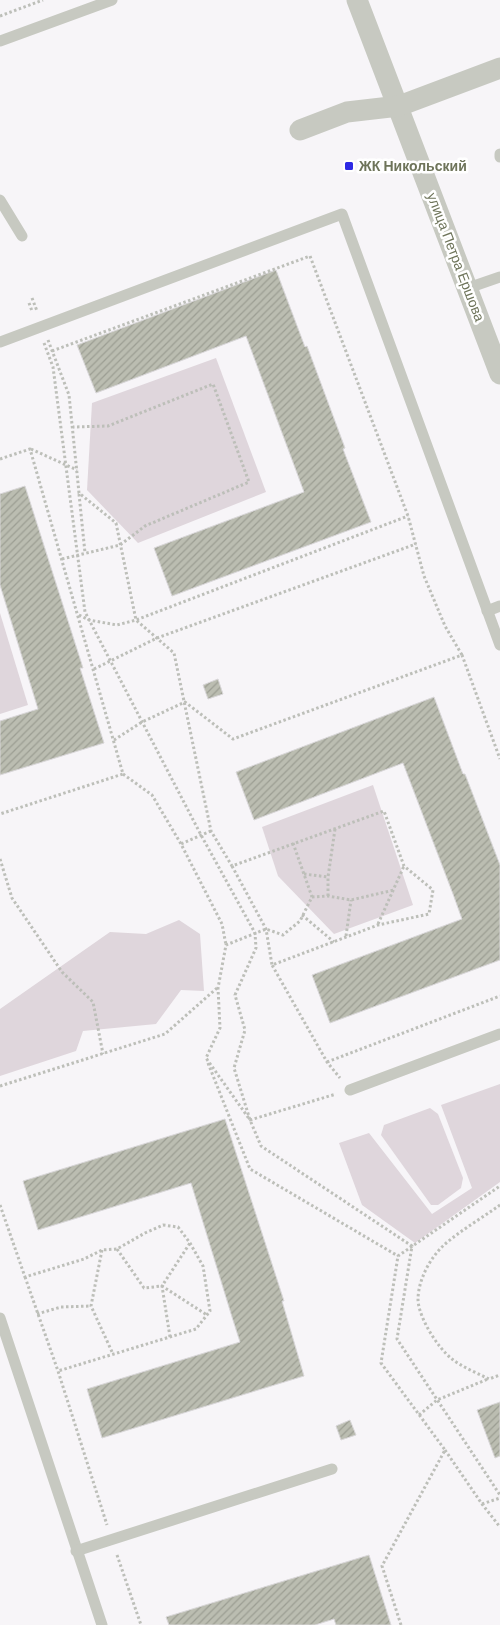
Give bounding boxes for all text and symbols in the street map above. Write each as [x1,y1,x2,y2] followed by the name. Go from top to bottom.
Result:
[358,157,467,175] place label: ЖК Никольский
[343,160,355,172] marker: ЖК Никольский
[423,190,489,324] street label: улица Петра Ершова

